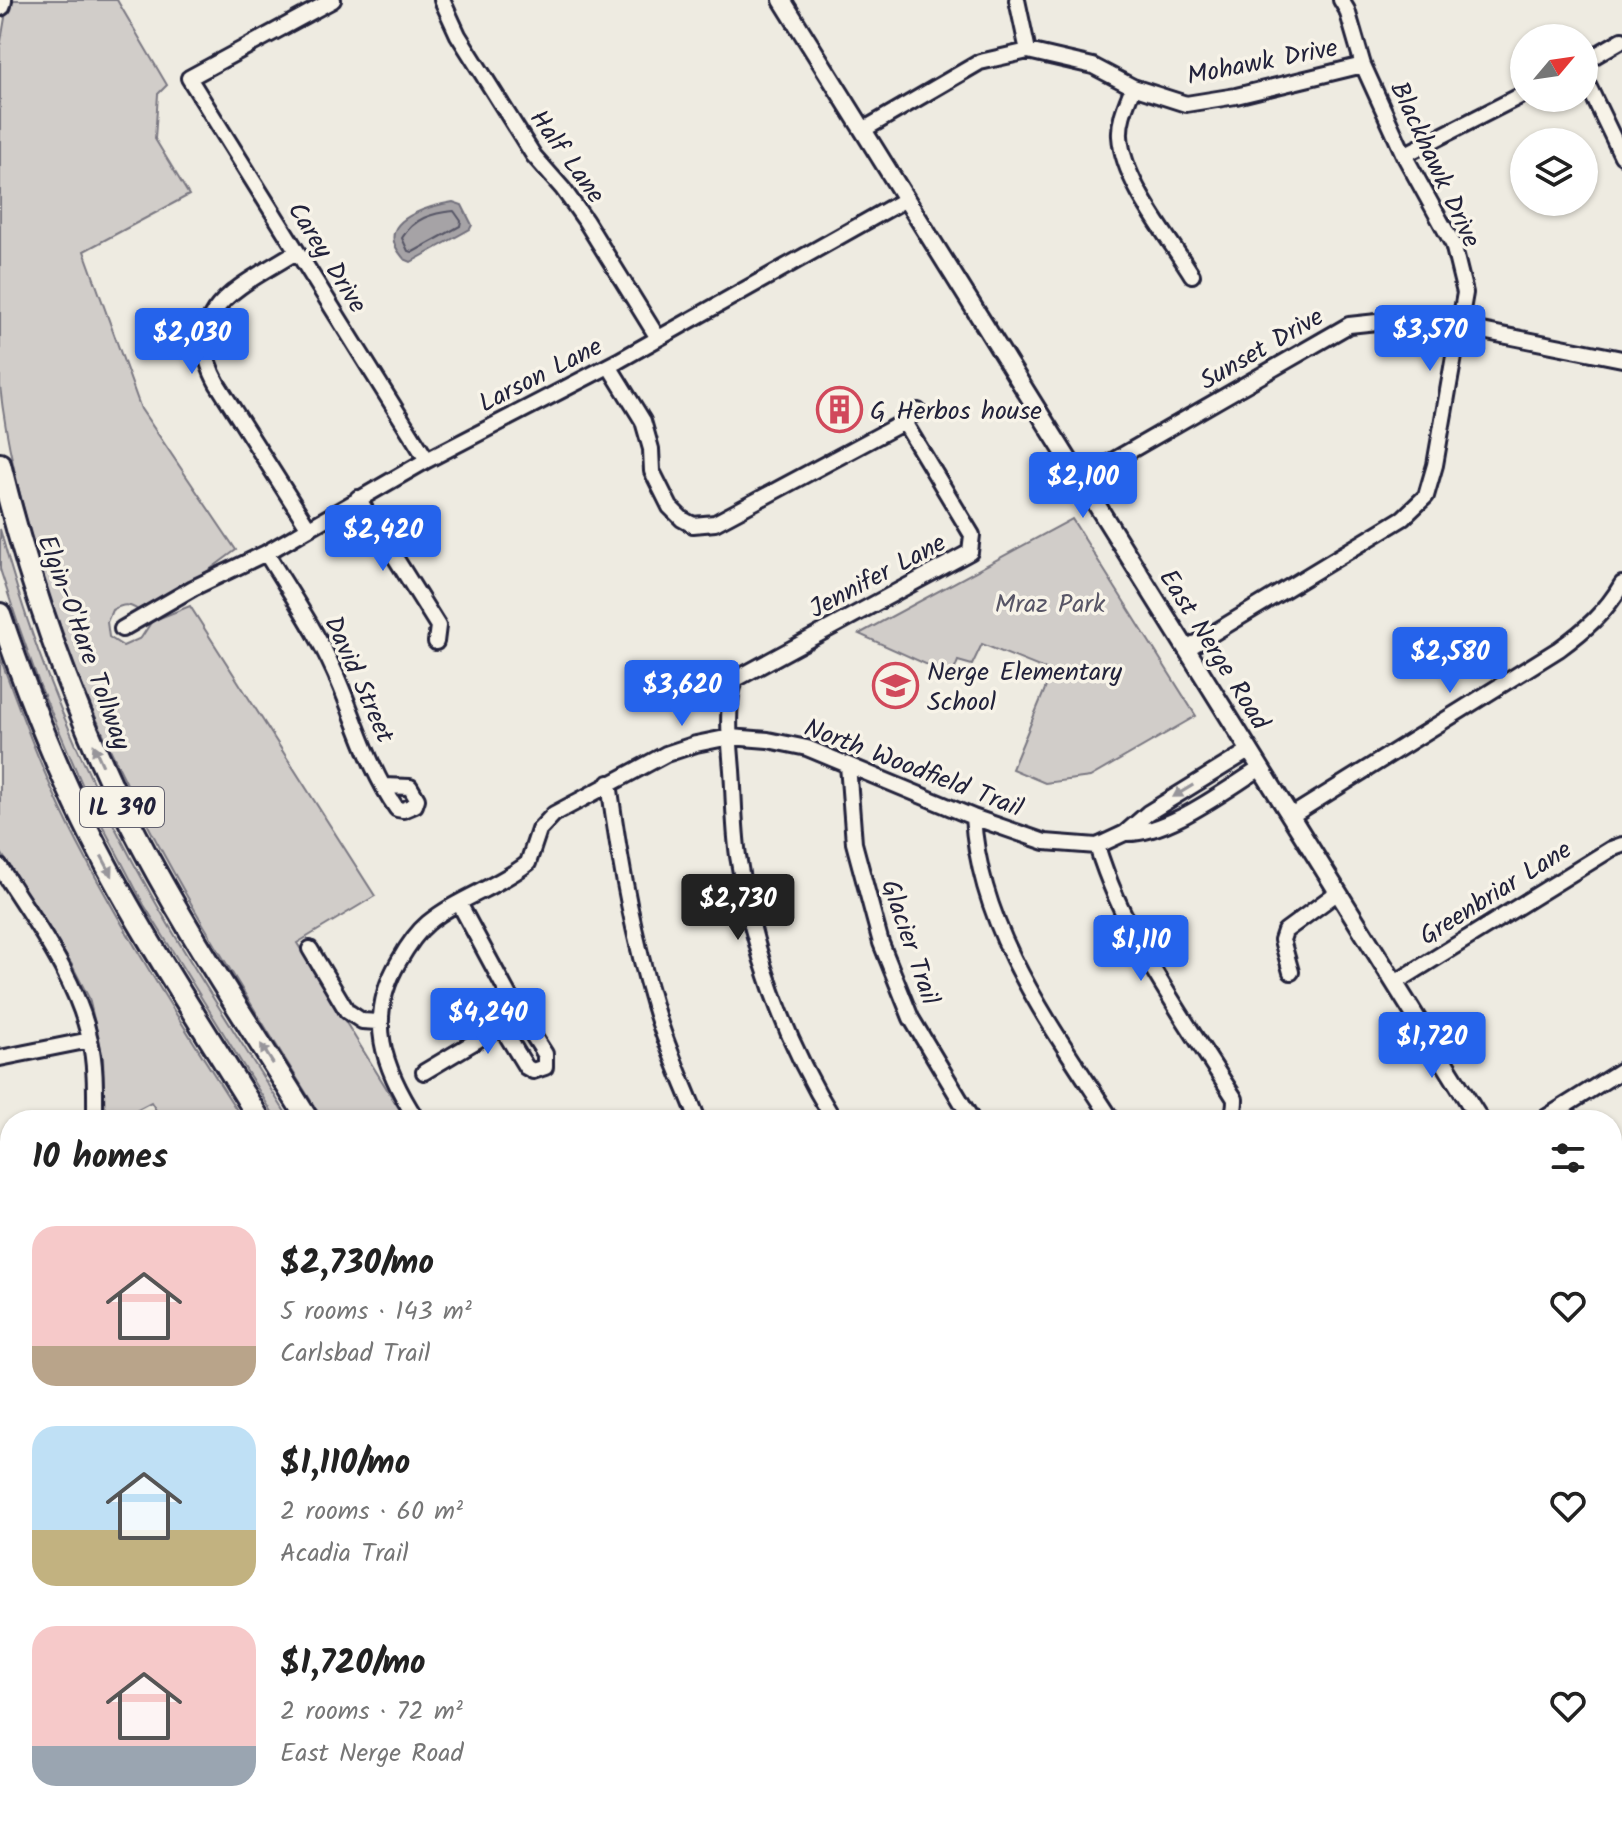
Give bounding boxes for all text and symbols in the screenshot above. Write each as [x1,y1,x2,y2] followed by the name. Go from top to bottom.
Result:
[1510,24,1598,112] north arrow
[1510,24,1598,216] map controls
[1183,28,1342,98] street label: Mohawk Drive
[1377,75,1491,255] street label: Blackhawk Drive
[518,101,615,214] street label: Half Lane
[1510,128,1598,216] button: layers
[275,194,377,322] street label: Carey Drive
[1192,297,1332,402] street label: Sunset Drive
[1365,305,1495,373] pin: $3,570
[127,308,257,376] pin: $2,030
[1392,310,1468,352] text: $3,570
[153,313,231,355] text: $2,030
[472,327,610,425] street label: Larson Lane
[815,386,863,434] building icon: G Herbos house
[870,391,1042,433] place label: G Herbos house
[1018,452,1148,520] pin: $2,100
[1047,457,1119,499] text: $2,100
[318,505,448,573] pin: $2,420
[343,510,423,552] text: $2,420
[802,523,954,631] street label: Jennifer Lane
[25,529,142,757] street label: Elgin-O'Hare Tollway
[1147,561,1280,740] street label: East Nerge Road
[995,584,1106,626] park label: Mraz Park
[311,609,405,751] street label: David Street
[1385,627,1515,695] pin: $2,580
[1410,632,1490,674] text: $2,580
[927,652,1123,724] place label: Nerge Elementary School
[617,660,747,728] pin: $3,620
[872,662,920,710] school or university icon: Nerge Elementary School
[642,665,722,707] text: $3,620
[798,708,1029,830] street label: North Woodfield Trail
[91,743,105,766] one-way arrow
[1172,784,1194,798] one-way arrow
[80,787,164,827] road number: IL 390
[1411,830,1581,957] street label: Greenbriar Lane
[100,855,114,877] one-way arrow
[673,874,803,942] pin: $2,730
[868,874,950,1011] street label: Glacier Trail
[699,879,777,921] text: $2,730
[1076,915,1206,983] pin: $1,110
[1111,920,1171,962] text: $1,110
[423,988,553,1056] pin: $4,240
[448,993,528,1035] text: $4,240
[1367,1012,1497,1080] pin: $1,720
[1397,1017,1467,1059] text: $1,720
[261,1043,275,1065] one-way arrow
[32,1131,168,1185] text: 10 homes
[1546,1136,1590,1180] icon: filters
[280,1237,434,1291] text: $2,730/mo
[96,1258,192,1354] icon: home
[1546,1284,1590,1328] icon: heart
[280,1291,472,1333] text: 5 rooms · 143 m²
[280,1333,430,1375] text: Carlsbad Trail
[280,1437,410,1491] text: $1,110/mo
[96,1458,192,1554] icon: home
[1546,1484,1590,1528] icon: heart
[280,1491,463,1533] text: 2 rooms · 60 m²
[280,1533,409,1575] text: Acadia Trail
[280,1637,426,1691] text: $1,720/mo
[96,1658,192,1754] icon: home
[1546,1684,1590,1728] icon: heart
[280,1691,463,1733] text: 2 rooms · 72 m²
[280,1733,463,1775] text: East Nerge Road

